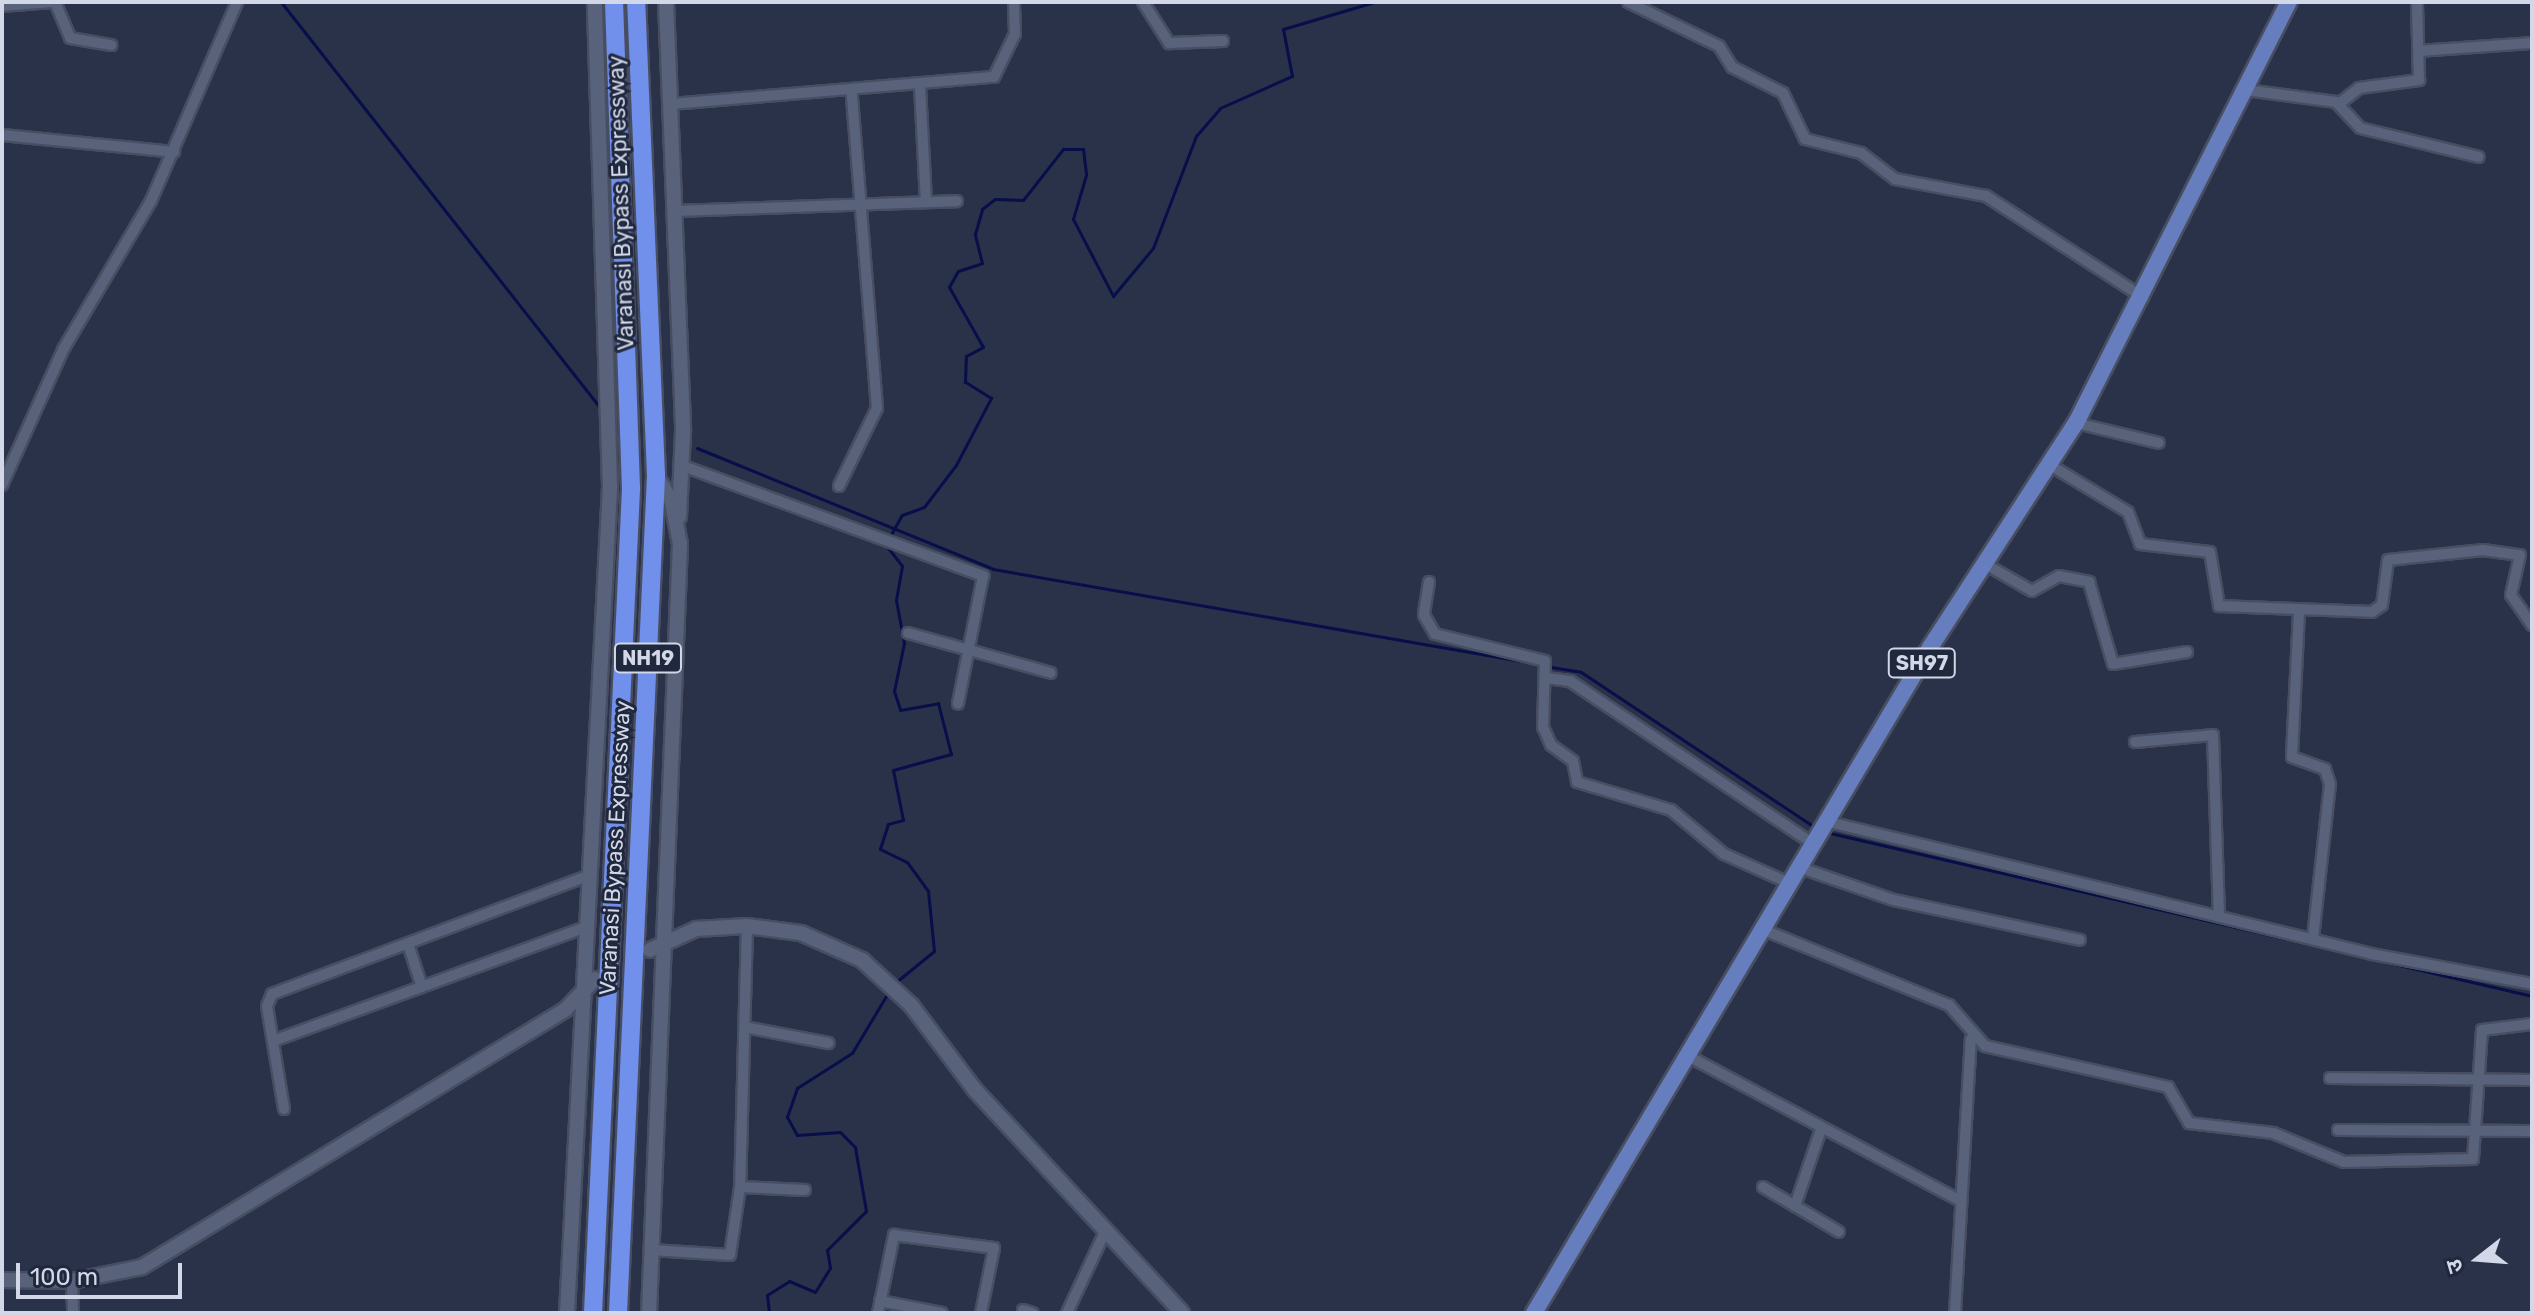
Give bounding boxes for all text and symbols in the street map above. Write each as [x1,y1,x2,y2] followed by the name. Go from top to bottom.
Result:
[603,55,639,351] street label: Varanasi Bypass Expressway
[612,642,684,674] road number: NH19
[1886,647,1958,679] road number: SH97
[594,700,636,996] street label: Varanasi Bypass Expressway
[2438,1219,2518,1299] north arrow
[20,1247,186,1297] scale bar
[2440,1256,2469,1276] text: उ
[30,1263,98,1291] text: 100 m

